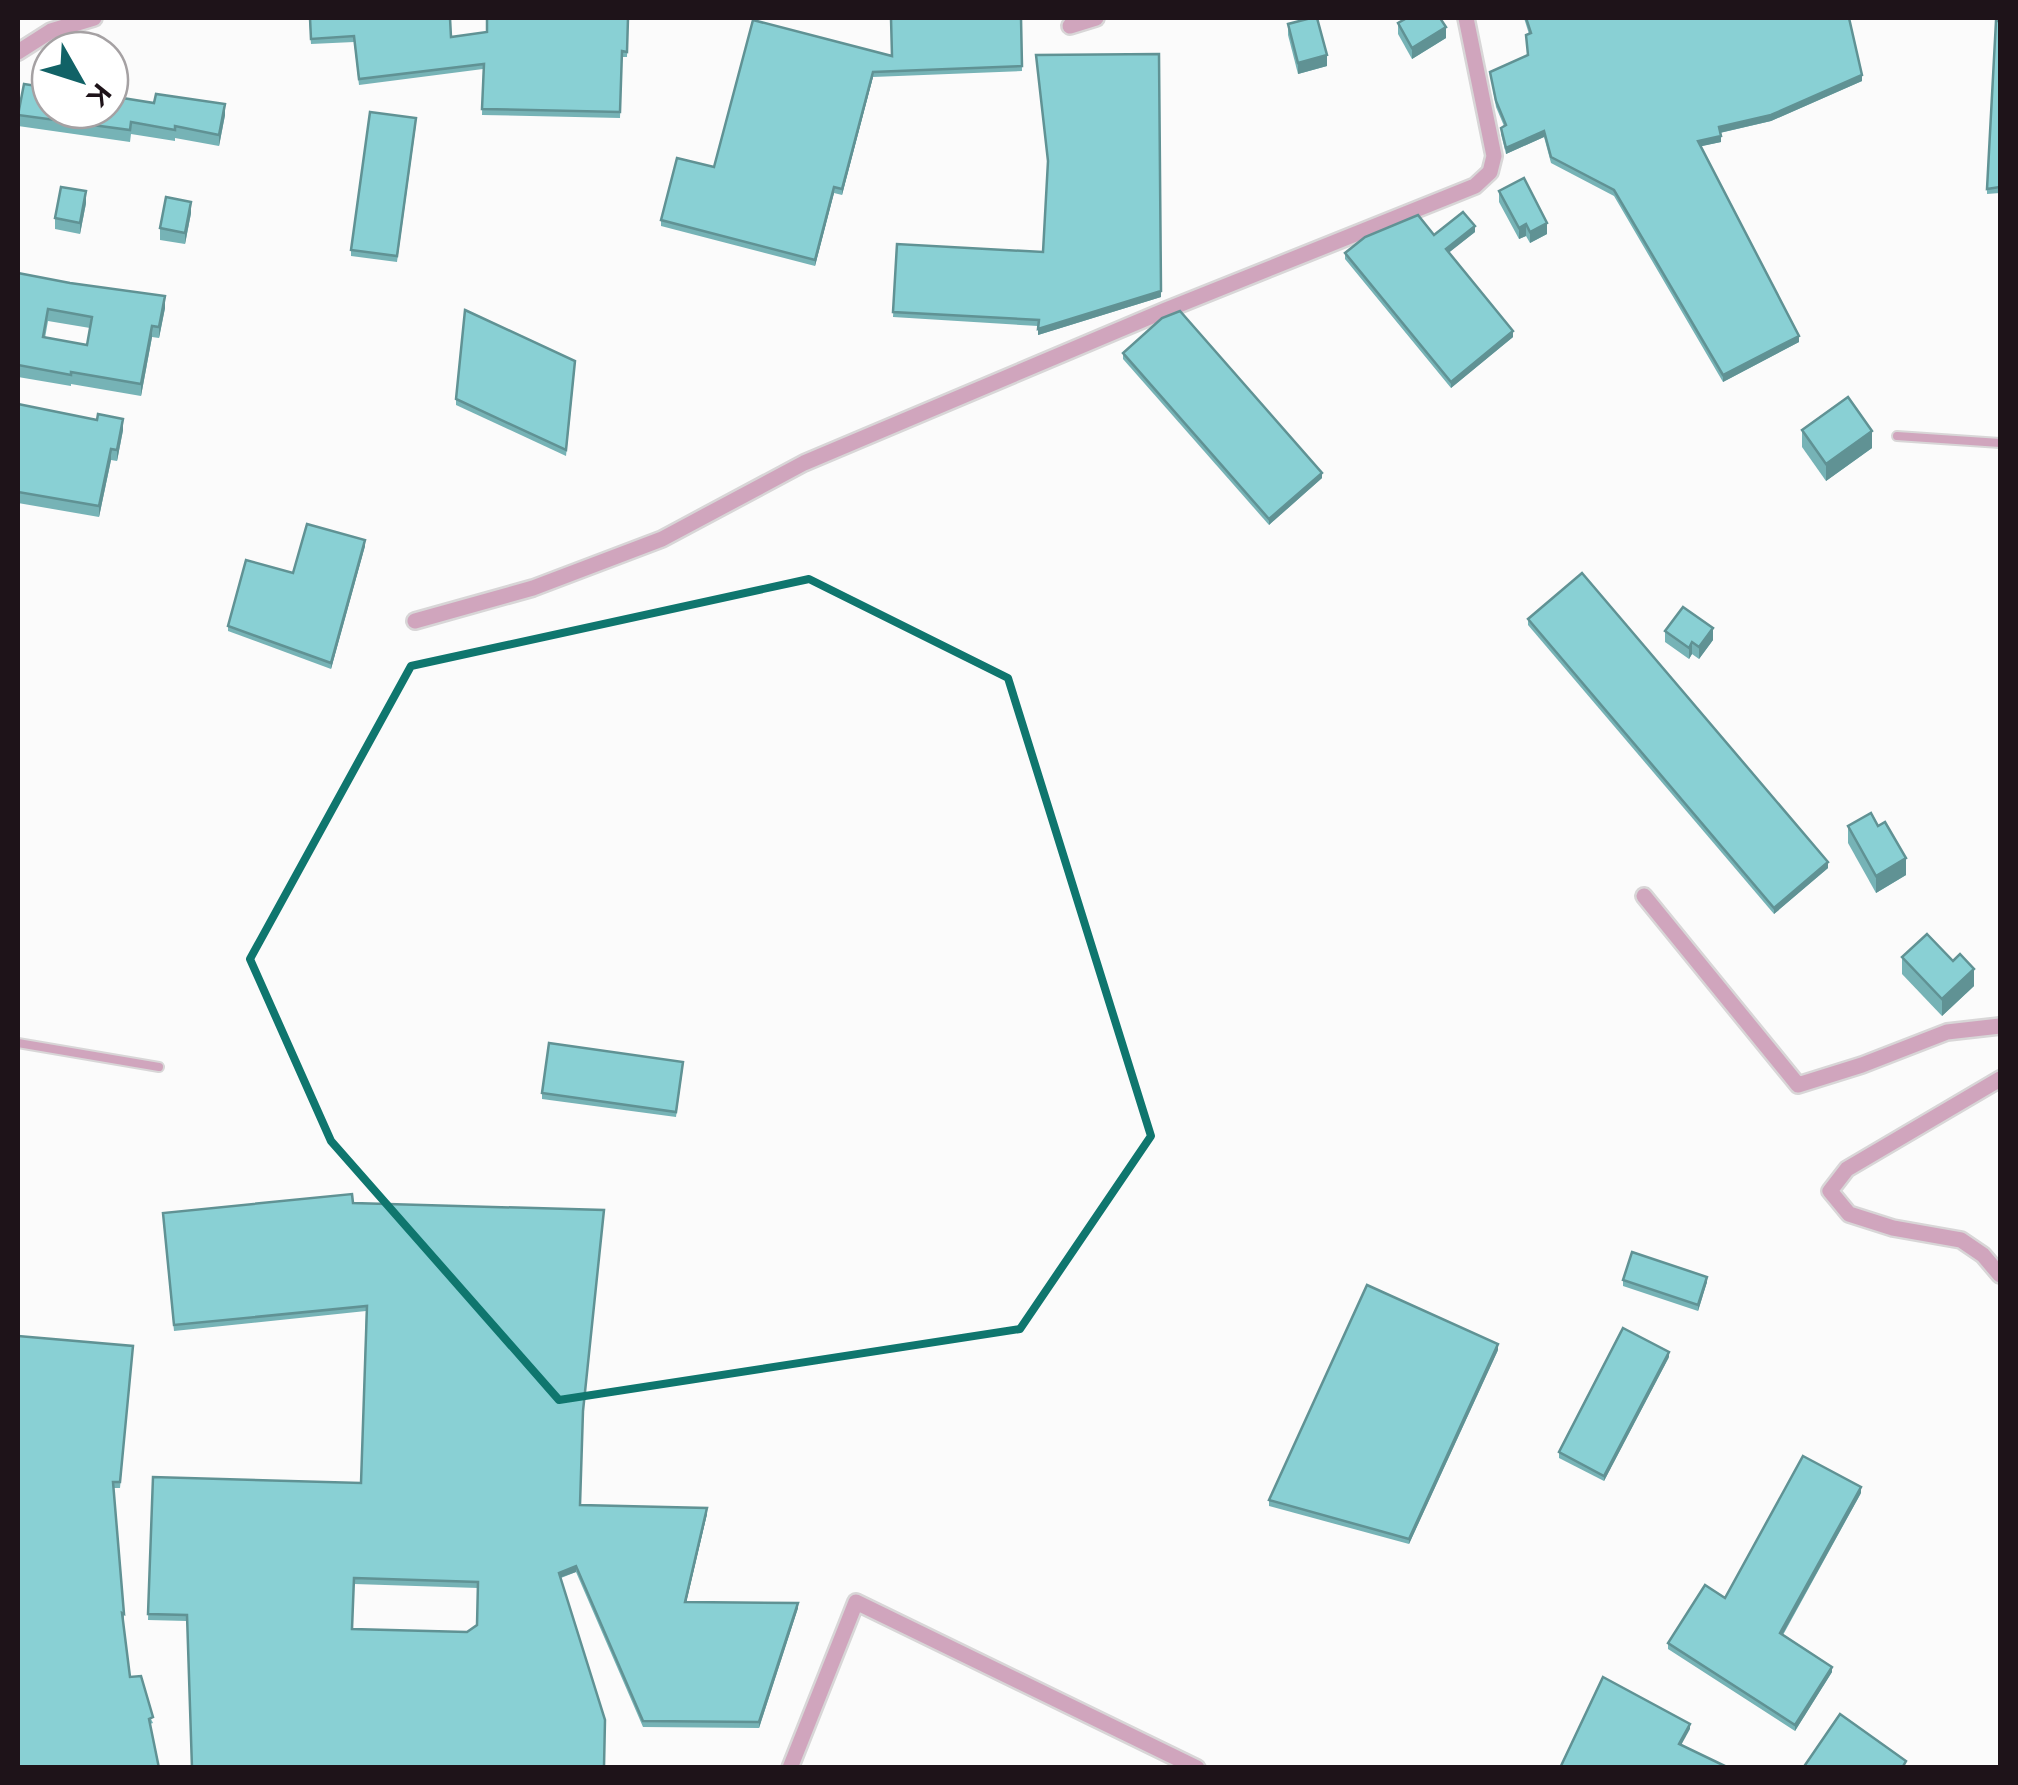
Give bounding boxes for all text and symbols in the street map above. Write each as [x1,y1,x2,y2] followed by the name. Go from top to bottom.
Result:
[30,30,130,130] north arrow
[81,78,117,113] text: K

